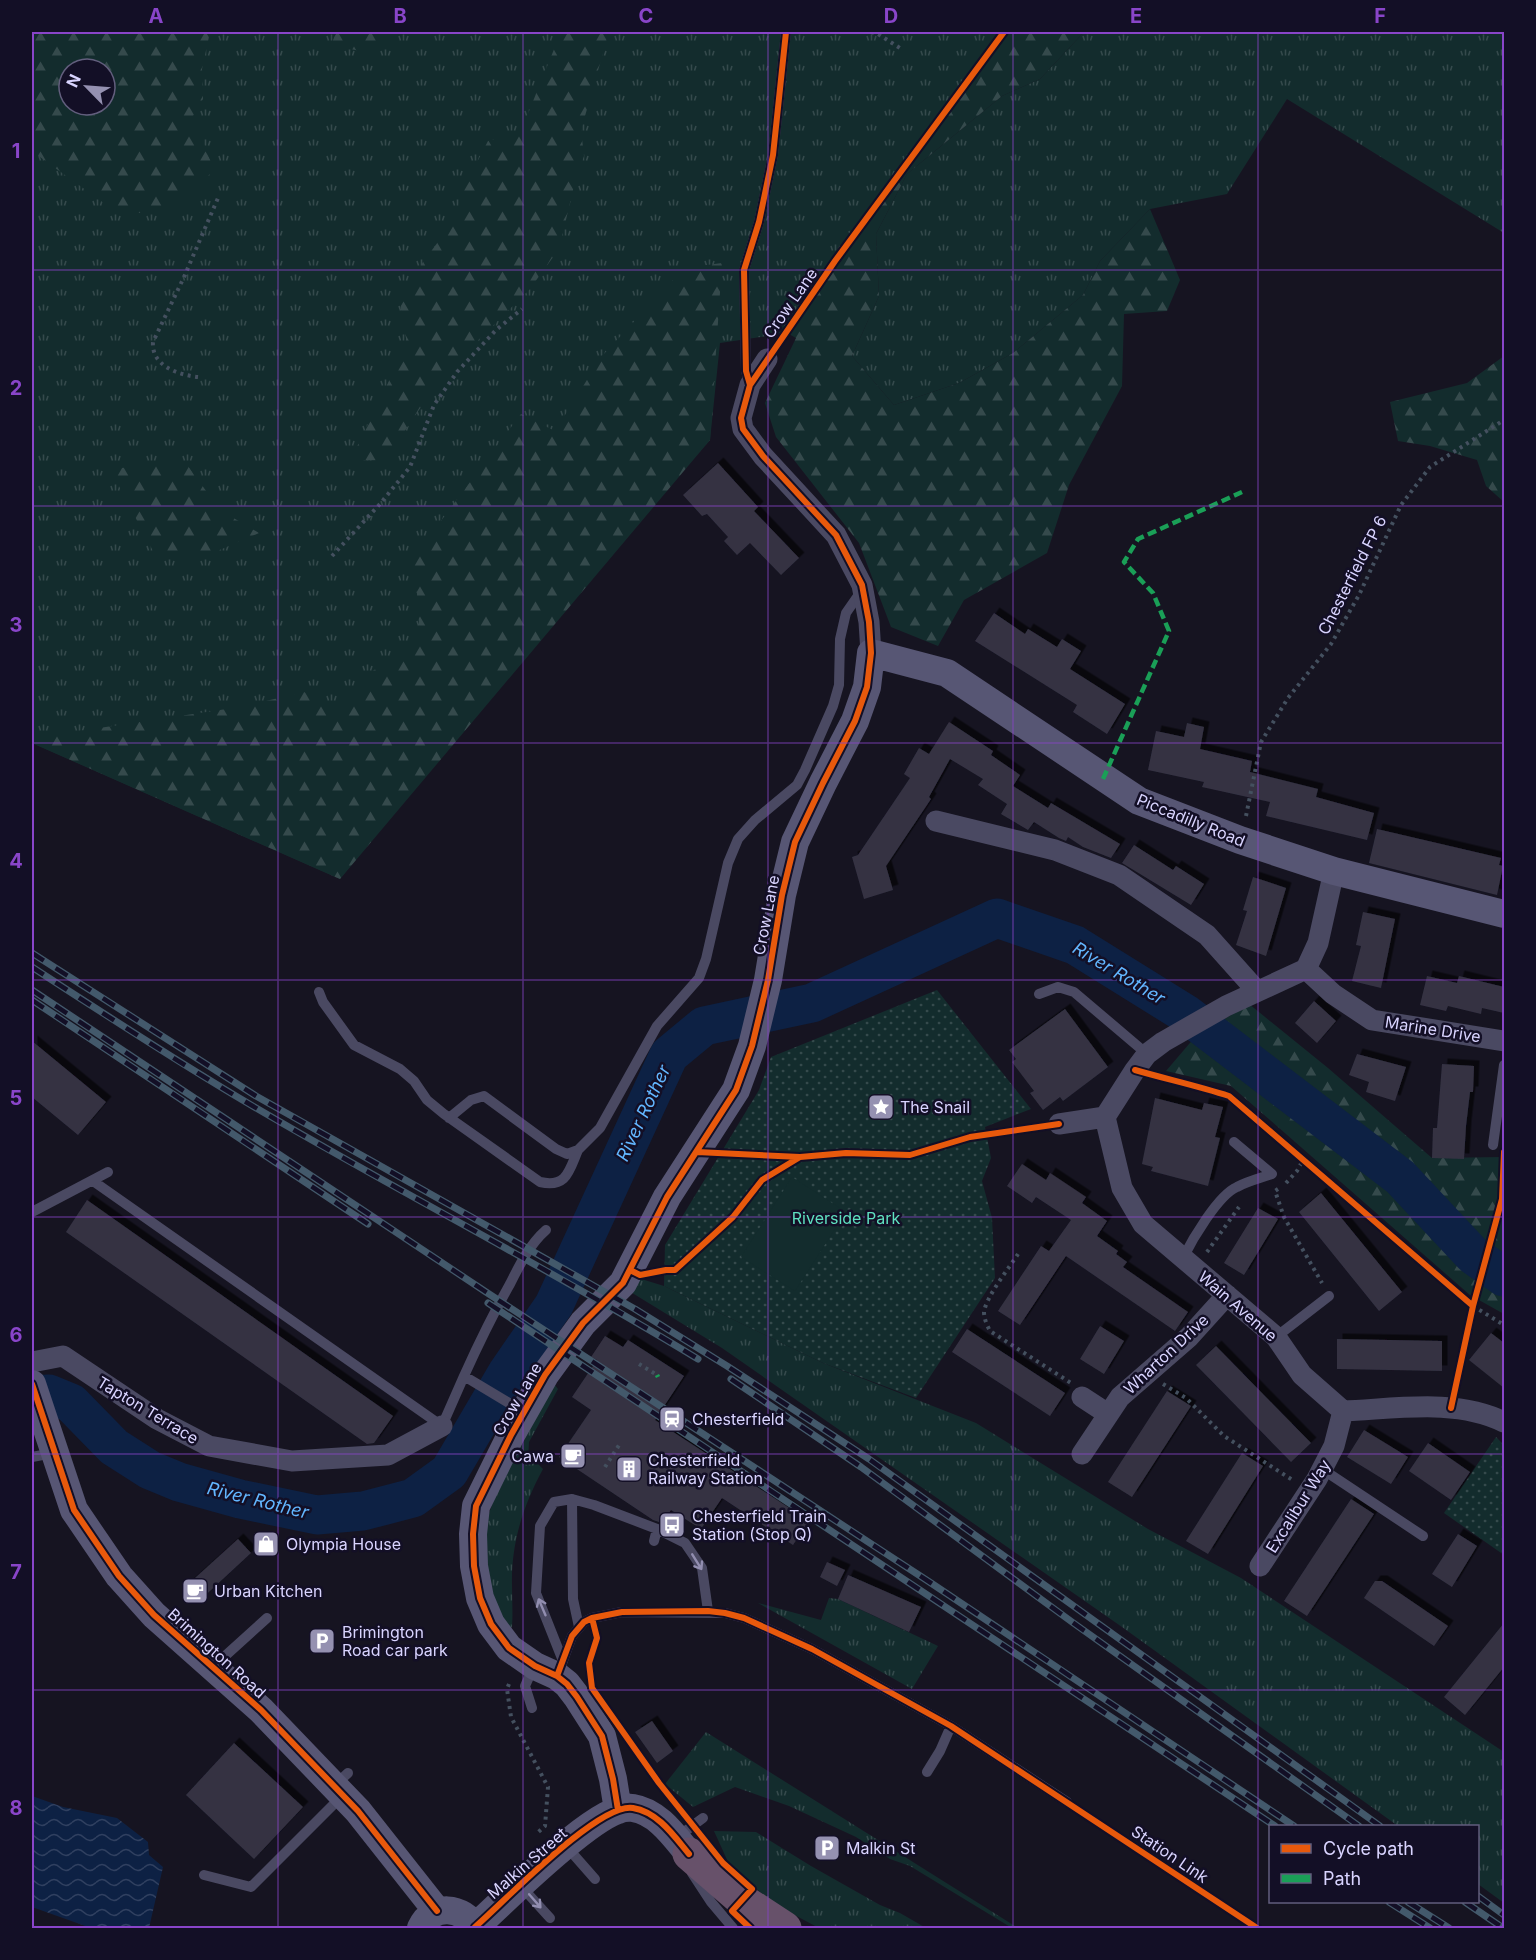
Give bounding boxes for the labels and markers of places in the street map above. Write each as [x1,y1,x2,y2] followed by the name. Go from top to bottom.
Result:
[866,1092,896,1122] place icon: The Snail
[900,1097,970,1117] place label: The Snail
[657,1404,687,1434] station icon: Chesterfield
[692,1409,784,1429] place label: Chesterfield
[558,1441,588,1471] cafe icon: Cawa
[511,1446,554,1466] place label: Cawa
[648,1450,763,1488] place label: Chesterfield Railway Station
[614,1454,644,1484] building icon: Chesterfield Railway Station
[692,1506,827,1544] place label: Chesterfield Train Station (Stop Q)
[657,1510,687,1540] bus stop icon: Chesterfield Train Station (Stop Q)
[251,1529,281,1559] shop icon: Olympia House
[286,1534,401,1554] place label: Olympia House
[180,1576,210,1606] cafe icon: Urban Kitchen
[214,1581,322,1601] place label: Urban Kitchen
[342,1622,448,1660] place label: Brimington Road car park
[307,1626,337,1656] parking icon: Brimington Road car park
[812,1833,842,1863] parking icon: Malkin St
[846,1838,915,1858] place label: Malkin St

